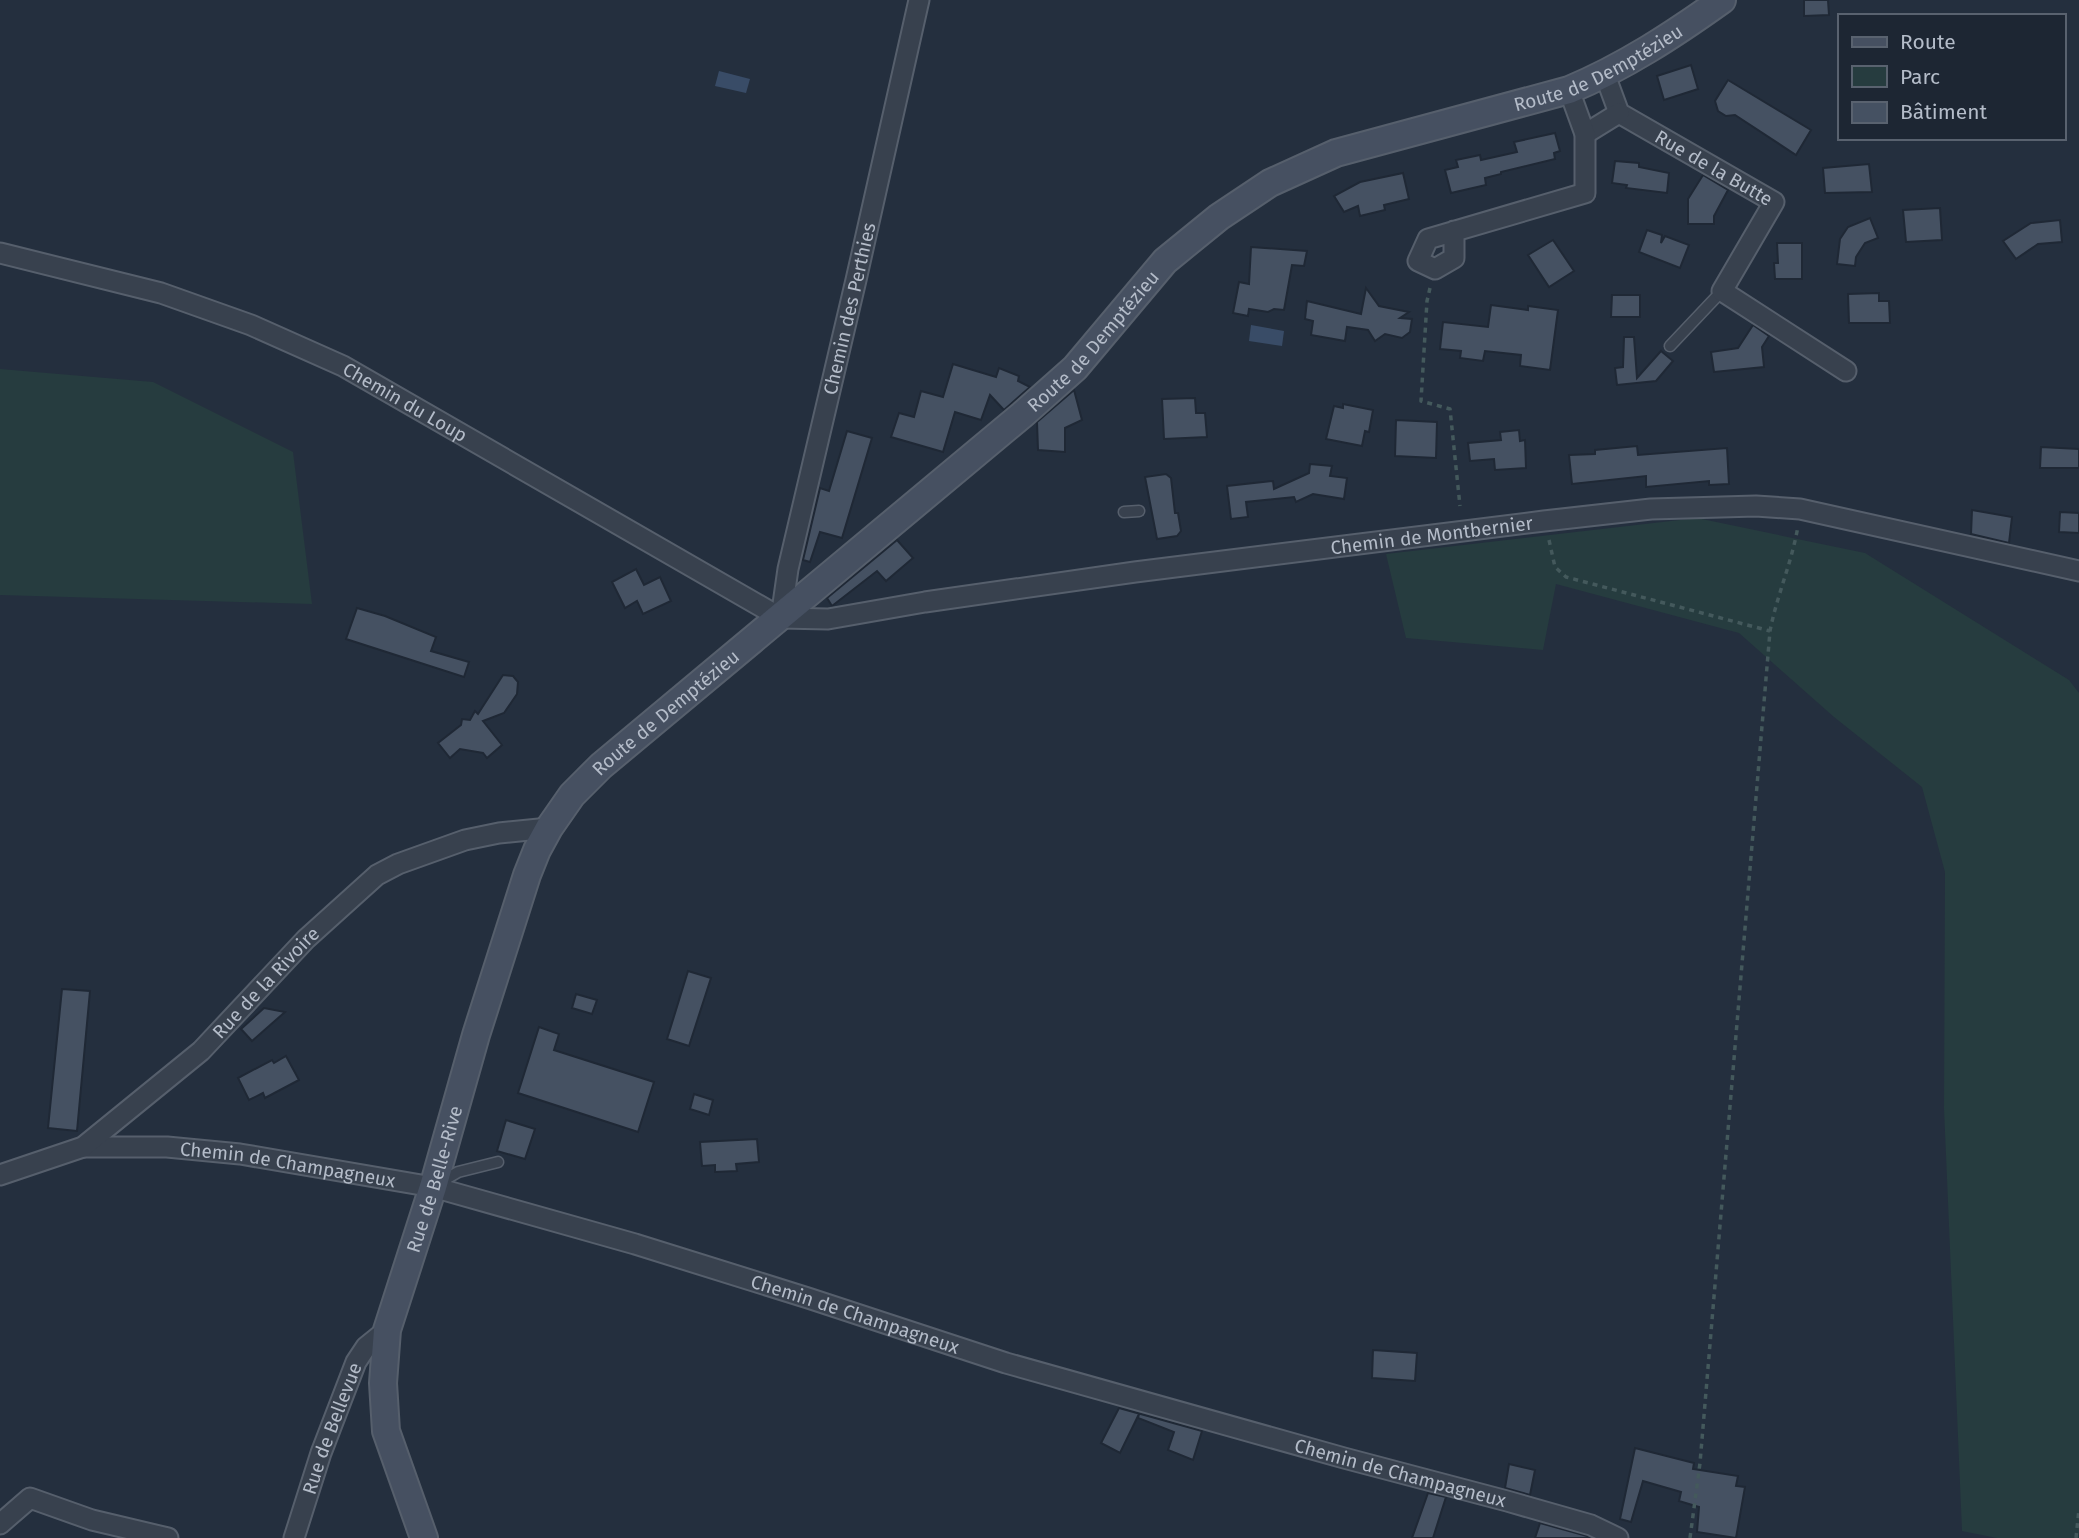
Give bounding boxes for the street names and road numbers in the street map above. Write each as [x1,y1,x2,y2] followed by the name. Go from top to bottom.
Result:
[1511,19,1687,116] street label: Route de Demptézieu
[1651,125,1777,210] street label: Rue de la Butte
[818,220,880,397] street label: Chemin des Perthies
[1022,266,1164,417] street label: Route de Demptézieu
[339,357,472,447] street label: Chemin du Loup
[1329,511,1535,559] street label: Chemin de Montbernier
[587,644,744,780] street label: Route de Demptézieu
[207,921,324,1043] street label: Rue de la Rivoire
[401,1103,467,1255] street label: Rue de Belle-Rive
[179,1137,398,1192] street label: Chemin de Champagneux
[748,1269,963,1359] street label: Chemin de Champagneux
[297,1359,366,1497] street label: Rue de Bellevue
[1292,1433,1509,1512] street label: Chemin de Champagneux

